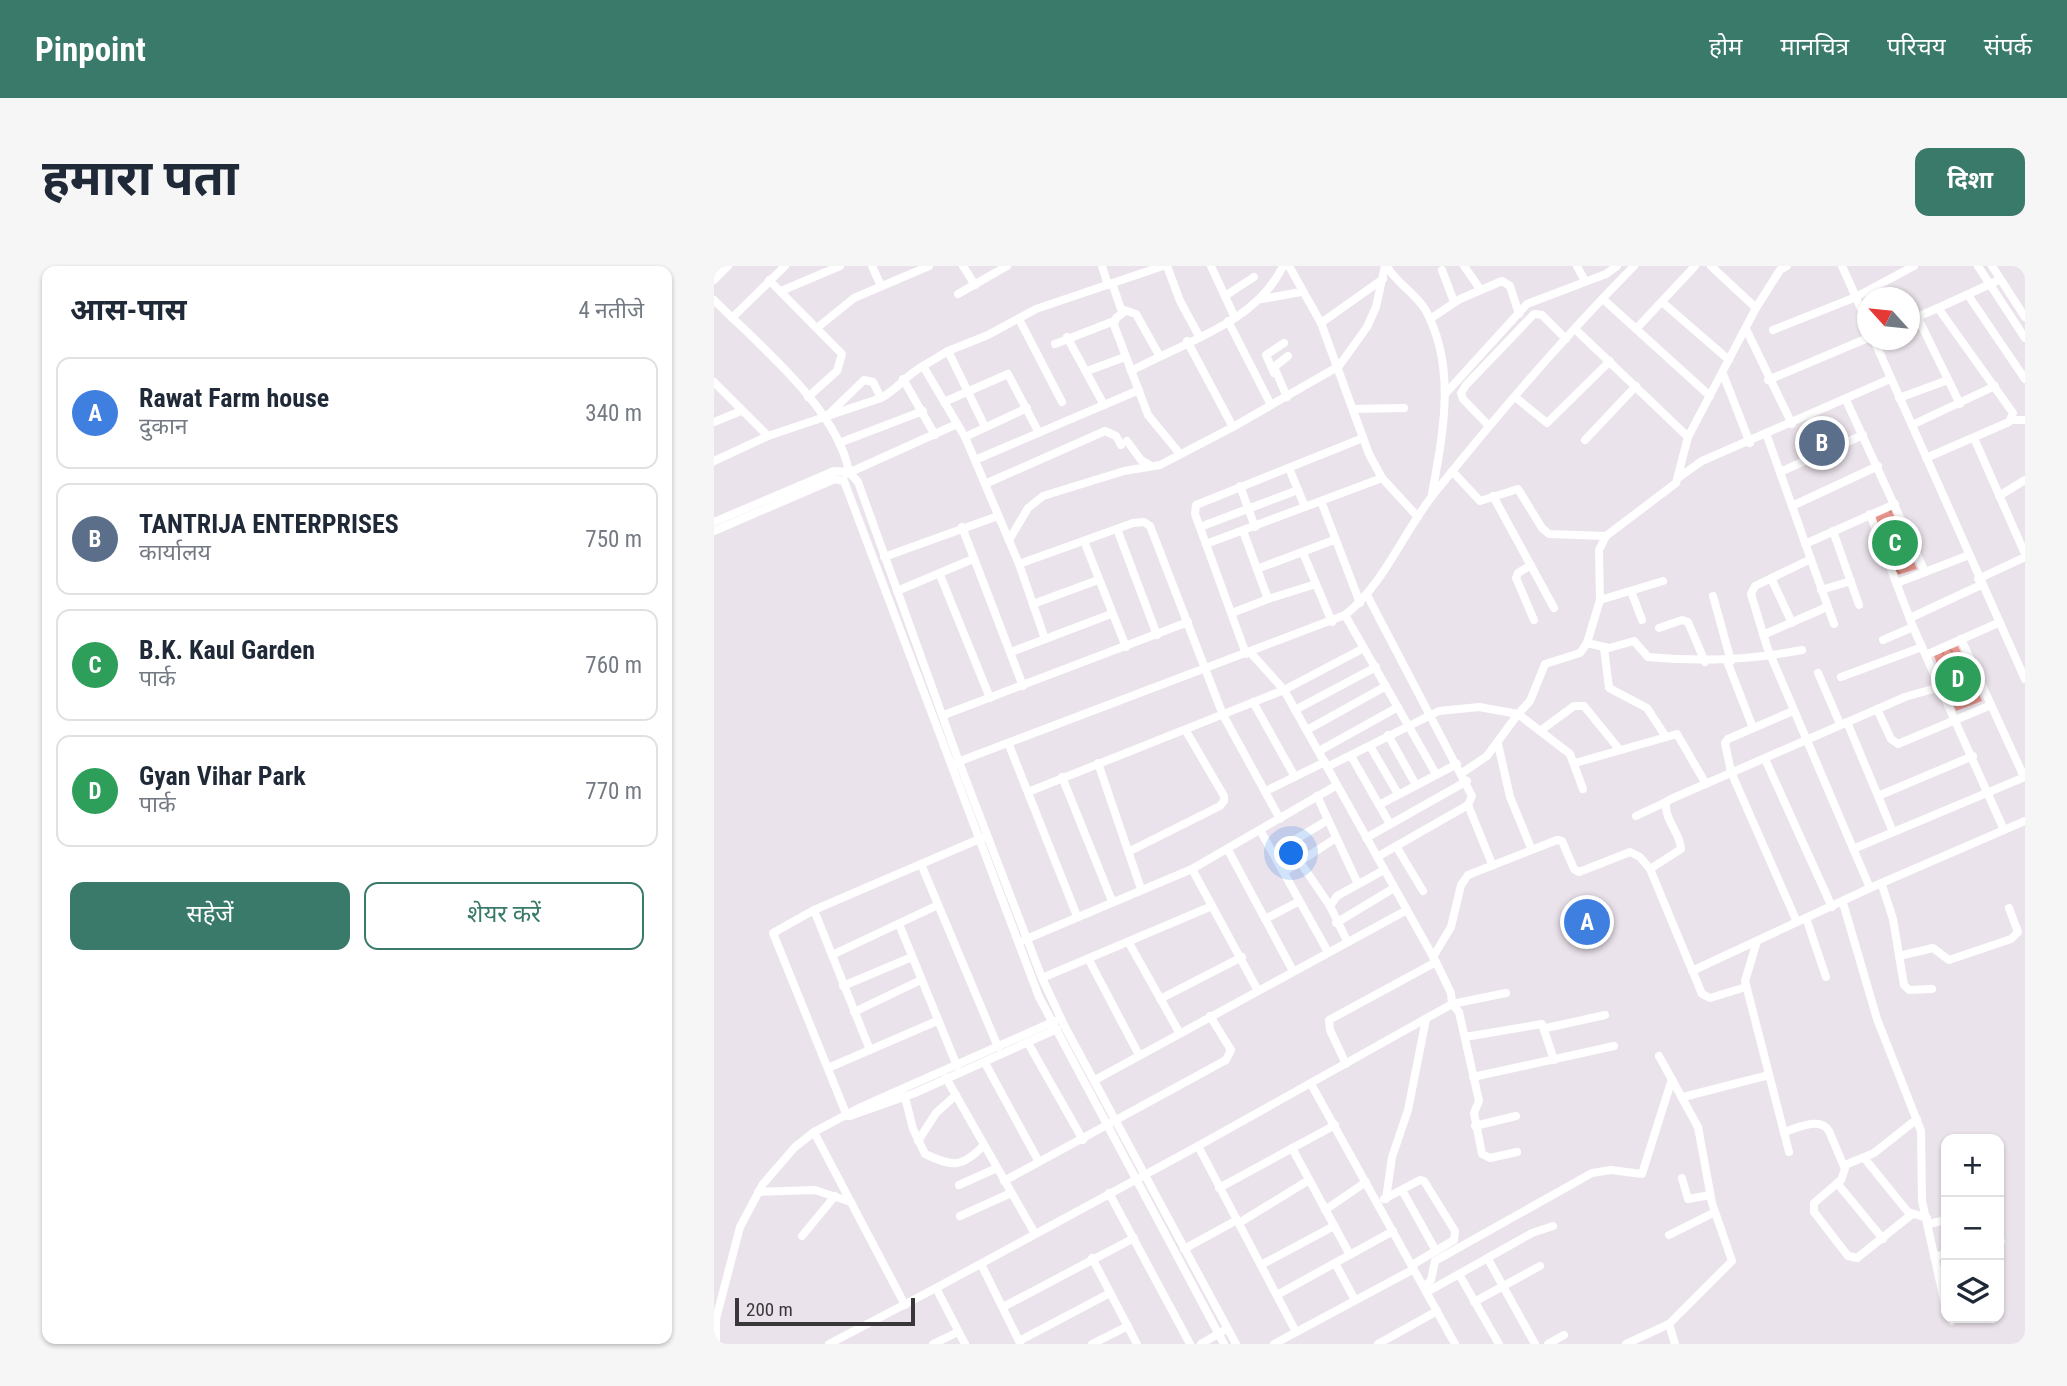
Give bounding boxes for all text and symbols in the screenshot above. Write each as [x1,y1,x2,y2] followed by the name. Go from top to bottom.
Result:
[35,30,146,69] text: Pinpoint
[1709,33,1742,61] text: होम
[1780,33,1849,61] text: मानचित्र
[1887,33,1946,61] text: परिचय
[1984,33,2032,61] text: संपर्क
[1915,148,2025,216] button: दिशा
[42,150,238,207] text: हमारा पता
[1857,287,1920,350] north arrow
[70,292,187,327] text: आस-पास
[578,297,644,324] text: 4 नतीजे
[139,383,329,413] text: Rawat Farm house
[88,400,102,427] text: A
[585,400,642,427] text: 340 m
[139,413,188,440] text: दुकान
[1799,417,1845,469] pin: B
[139,509,399,539] text: TANTRIJA ENTERPRISES
[1872,517,1918,569] pin: C
[89,526,101,553] text: B
[585,526,642,553] text: 750 m
[139,539,211,566] text: कार्यालय
[139,635,315,665] text: B.K. Kaul Garden
[88,652,102,679] text: C
[585,652,642,679] text: 760 m
[1935,653,1981,705] pin: D
[139,665,176,692] text: पार्क
[139,761,306,791] text: Gyan Vihar Park
[89,778,102,805] text: D
[585,778,642,805] text: 770 m
[139,791,176,818] text: पार्क
[1274,836,1308,870] your location
[70,882,350,950] button: सहेजें
[364,882,644,950] button: शेयर करें
[1564,896,1610,948] pin: A
[1941,1134,2004,1323] map controls
[1941,1134,2004,1197] button: +
[1941,1197,2004,1260] button: −
[1941,1260,2004,1323] button: layers
[735,1295,915,1327] scale bar
[746,1298,793,1321] text: 200 m

